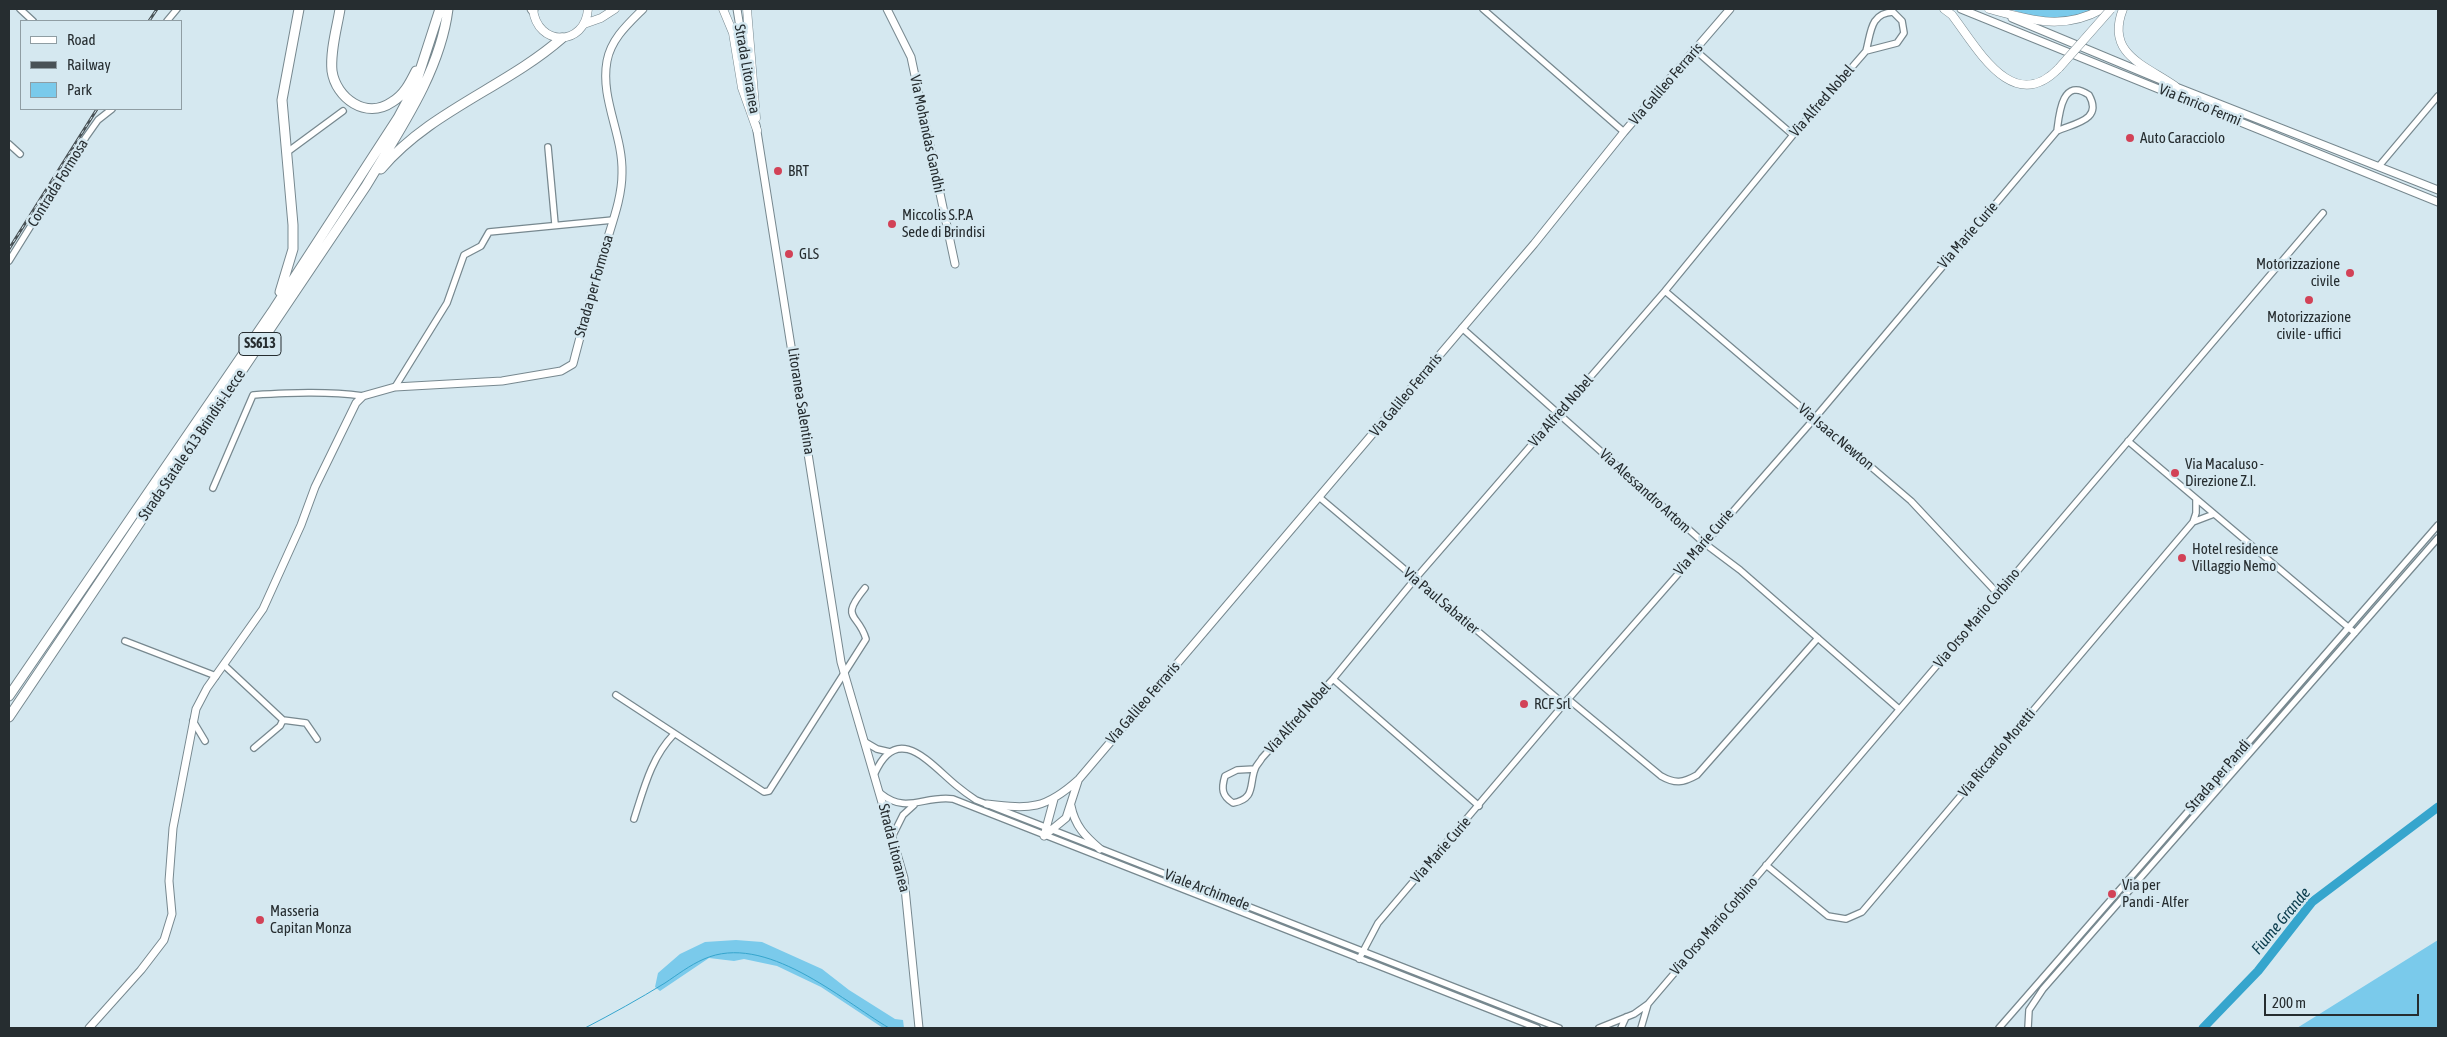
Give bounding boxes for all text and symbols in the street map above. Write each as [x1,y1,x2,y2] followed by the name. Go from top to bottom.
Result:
[20,20,182,110] legend
[730,23,764,115] street label: Strada Litoranea
[67,31,96,48] text: Road
[1625,39,1707,129] street label: Via Galileo Ferraris
[67,56,111,73] text: Railway
[1786,61,1858,141] street label: Via Alfred Nobel
[906,73,948,195] street label: Via Mohandas Gandhi
[2156,80,2244,130] street label: Via Enrico Fermi
[67,81,92,98] text: Park
[2140,129,2225,147] place label: Auto Caracciolo
[2124,132,2136,144] marker: Auto Caracciolo
[24,136,92,230] street label: Contrada Formosa
[788,162,809,180] place label: BRT
[772,165,784,177] marker: BRT
[1934,198,2002,272] street label: Via Marie Curie
[902,206,985,241] place label: Miccolis S.P.A Sede di Brindisi
[886,218,898,230] marker: Miccolis S.P.A Sede di Brindisi
[571,233,617,339] street label: Strada per Formosa
[799,245,819,263] place label: GLS
[783,248,795,260] marker: GLS
[2256,255,2340,290] place label: Motorizzazione civile
[2344,267,2356,279] marker: Motorizzazione civile
[2303,294,2315,306] marker: Motorizzazione civile - uffici
[2267,308,2351,343] place label: Motorizzazione civile - uffici
[239,332,281,356] road number: SS613
[784,346,818,456] street label: Litoranea Salentina
[1366,350,1446,440] street label: Via Galileo Ferraris
[135,366,249,524] street label: Strada Statale 613 Brindisi-Lecce
[1525,371,1597,451] street label: Via Alfred Nobel
[1794,400,1878,474] street label: Via Isaac Newton
[1596,445,1694,537] street label: Via Alessandro Artom
[2185,455,2264,490] place label: Via Macaluso - Direzione Z.I.
[2169,467,2181,479] marker: Via Macaluso - Direzione Z.I.
[1670,505,1738,579] street label: Via Marie Curie
[2192,540,2278,575] place label: Hotel residence Villaggio Nemo
[2176,552,2188,564] marker: Hotel residence Villaggio Nemo
[1399,564,1483,638] street label: Via Paul Sabatier
[1930,565,2024,671] street label: Via Orso Mario Corbino
[1102,658,1184,748] street label: Via Galileo Ferraris
[1261,679,1335,757] street label: Via Alfred Nobel
[1534,695,1571,713] place label: RCF Srl
[1518,698,1530,710] marker: RCF Srl
[1955,705,2039,801] street label: Via Riccardo Moretti
[2182,736,2254,816] street label: Strada per Pandi
[874,802,914,894] street label: Strada Litoranea
[1407,813,1475,887] street label: Via Marie Curie
[1162,865,1252,915] street label: Viale Archimede
[1666,873,1762,979] street label: Via Orso Mario Corbino
[2122,876,2188,911] place label: Via per Pandi - Alfer
[2247,884,2315,958] water label: Fiume Grande
[2106,888,2118,900] marker: Via per Pandi - Alfer
[270,902,352,937] place label: Masseria Capitan Monza
[254,914,266,926] marker: Masseria Capitan Monza
[2267,984,2422,1016] scale bar
[2272,994,2306,1011] text: 200 m

